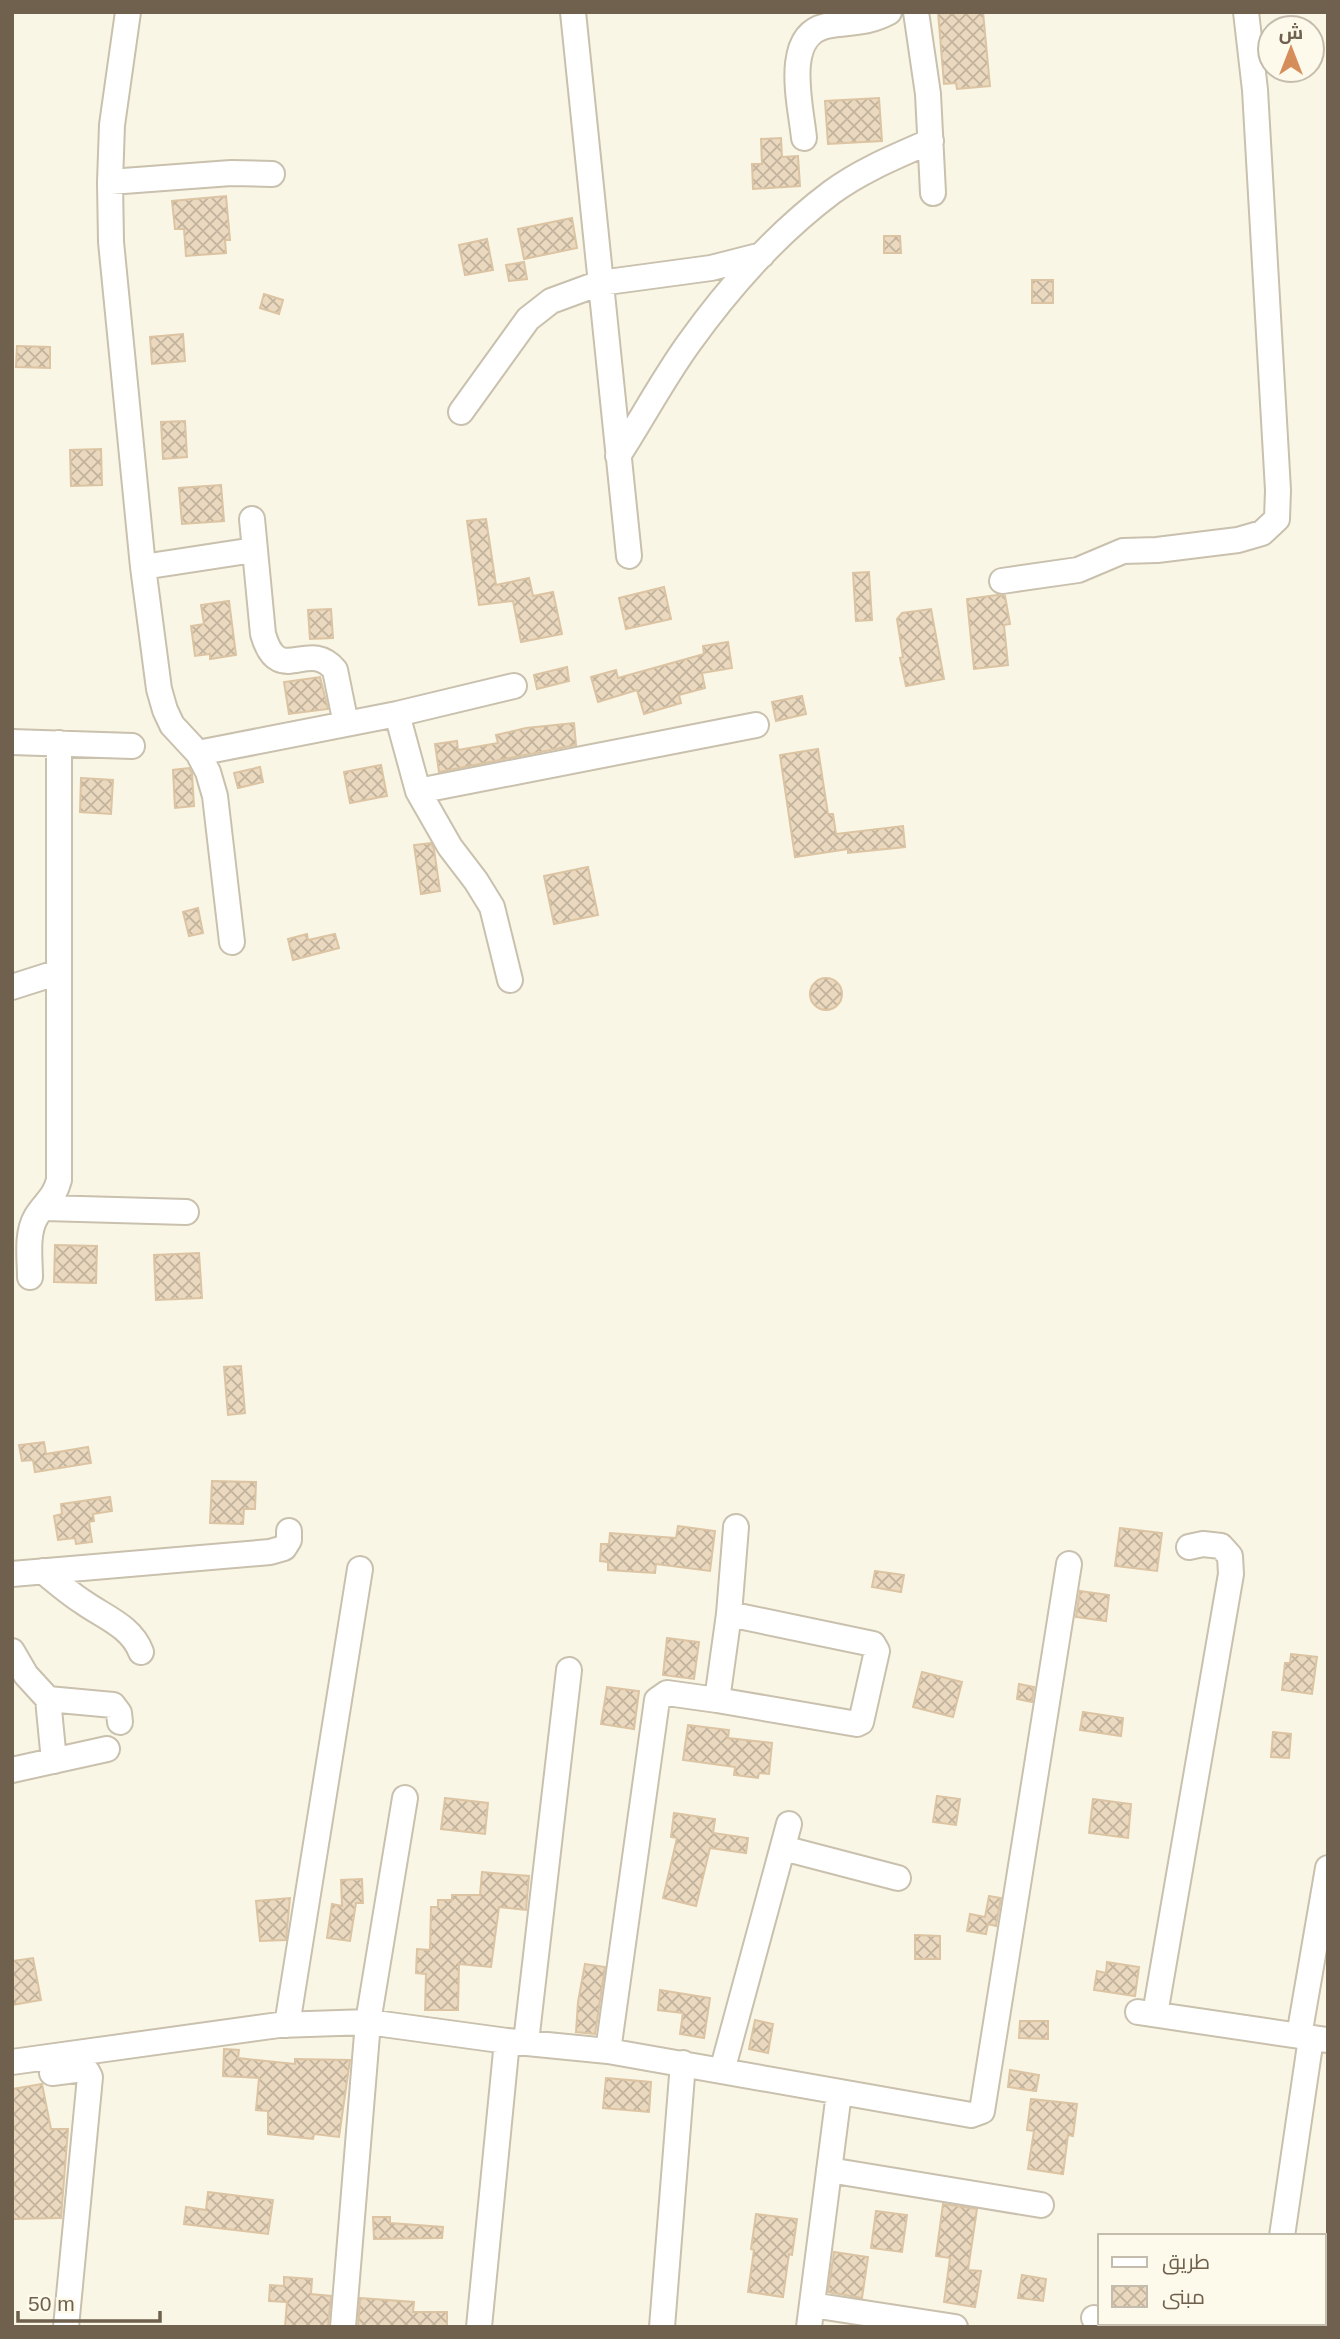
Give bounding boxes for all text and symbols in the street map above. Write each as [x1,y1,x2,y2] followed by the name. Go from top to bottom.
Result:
[1256,14,1326,84] north arrow
[1279,22,1303,44] text: ش
[1098,2234,1326,2325] legend
[1162,2250,1210,2275] text: طريق
[18,2280,159,2324] scale bar
[1162,2285,1205,2310] text: مبنى
[28,2292,75,2315] text: 50 m

